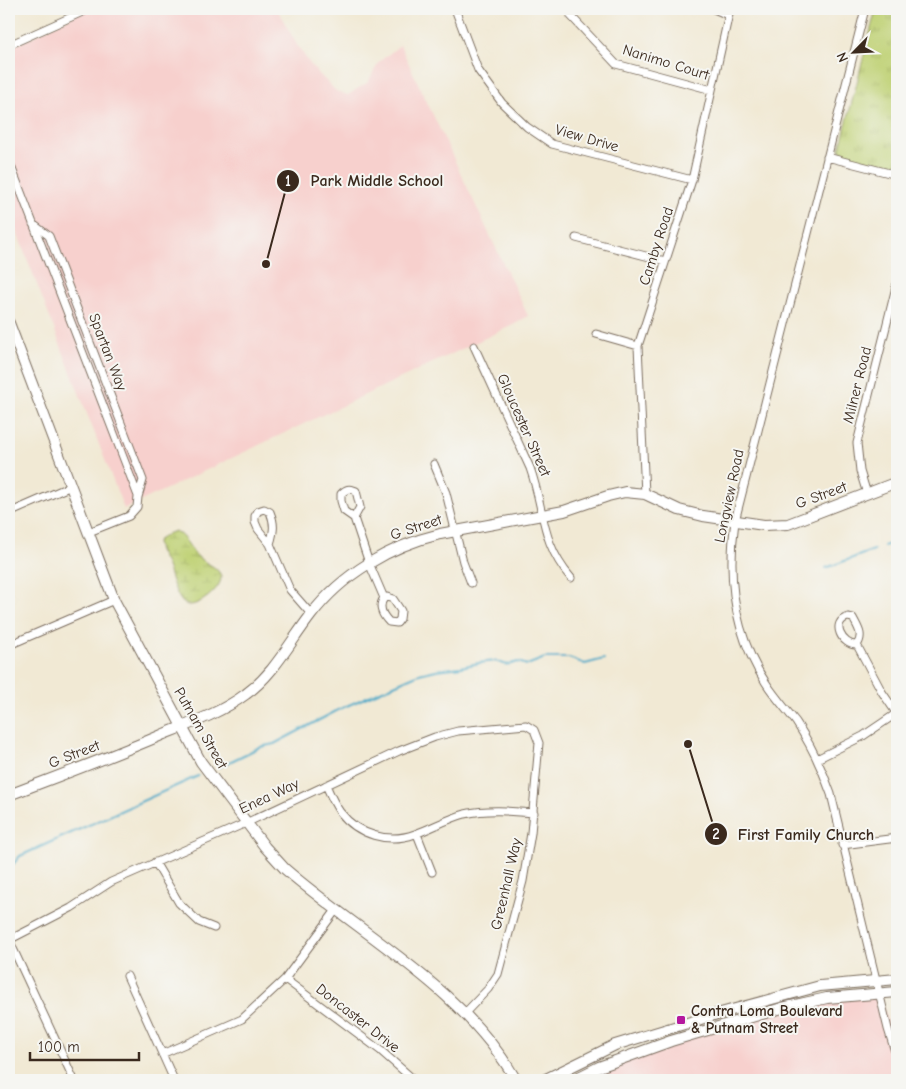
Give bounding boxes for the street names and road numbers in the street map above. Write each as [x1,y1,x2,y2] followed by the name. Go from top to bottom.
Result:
[620,40,712,84] street label: Nanimo Court
[553,120,621,156] street label: View Drive
[635,205,677,287] street label: Camby Road
[85,311,131,393] street label: Spartan Way
[839,345,875,425] street label: Milner Road
[493,371,555,480] street label: Gloucester Street
[710,448,748,544] street label: Longview Road
[793,477,850,513] street label: G Street
[388,510,445,544] street label: G Street
[170,684,232,773] street label: Putnam Street
[46,736,103,772] street label: G Street
[236,774,302,818] street label: Enea Way
[487,836,525,932] street label: Greenhall Way
[312,980,404,1057] street label: Doncaster Drive

